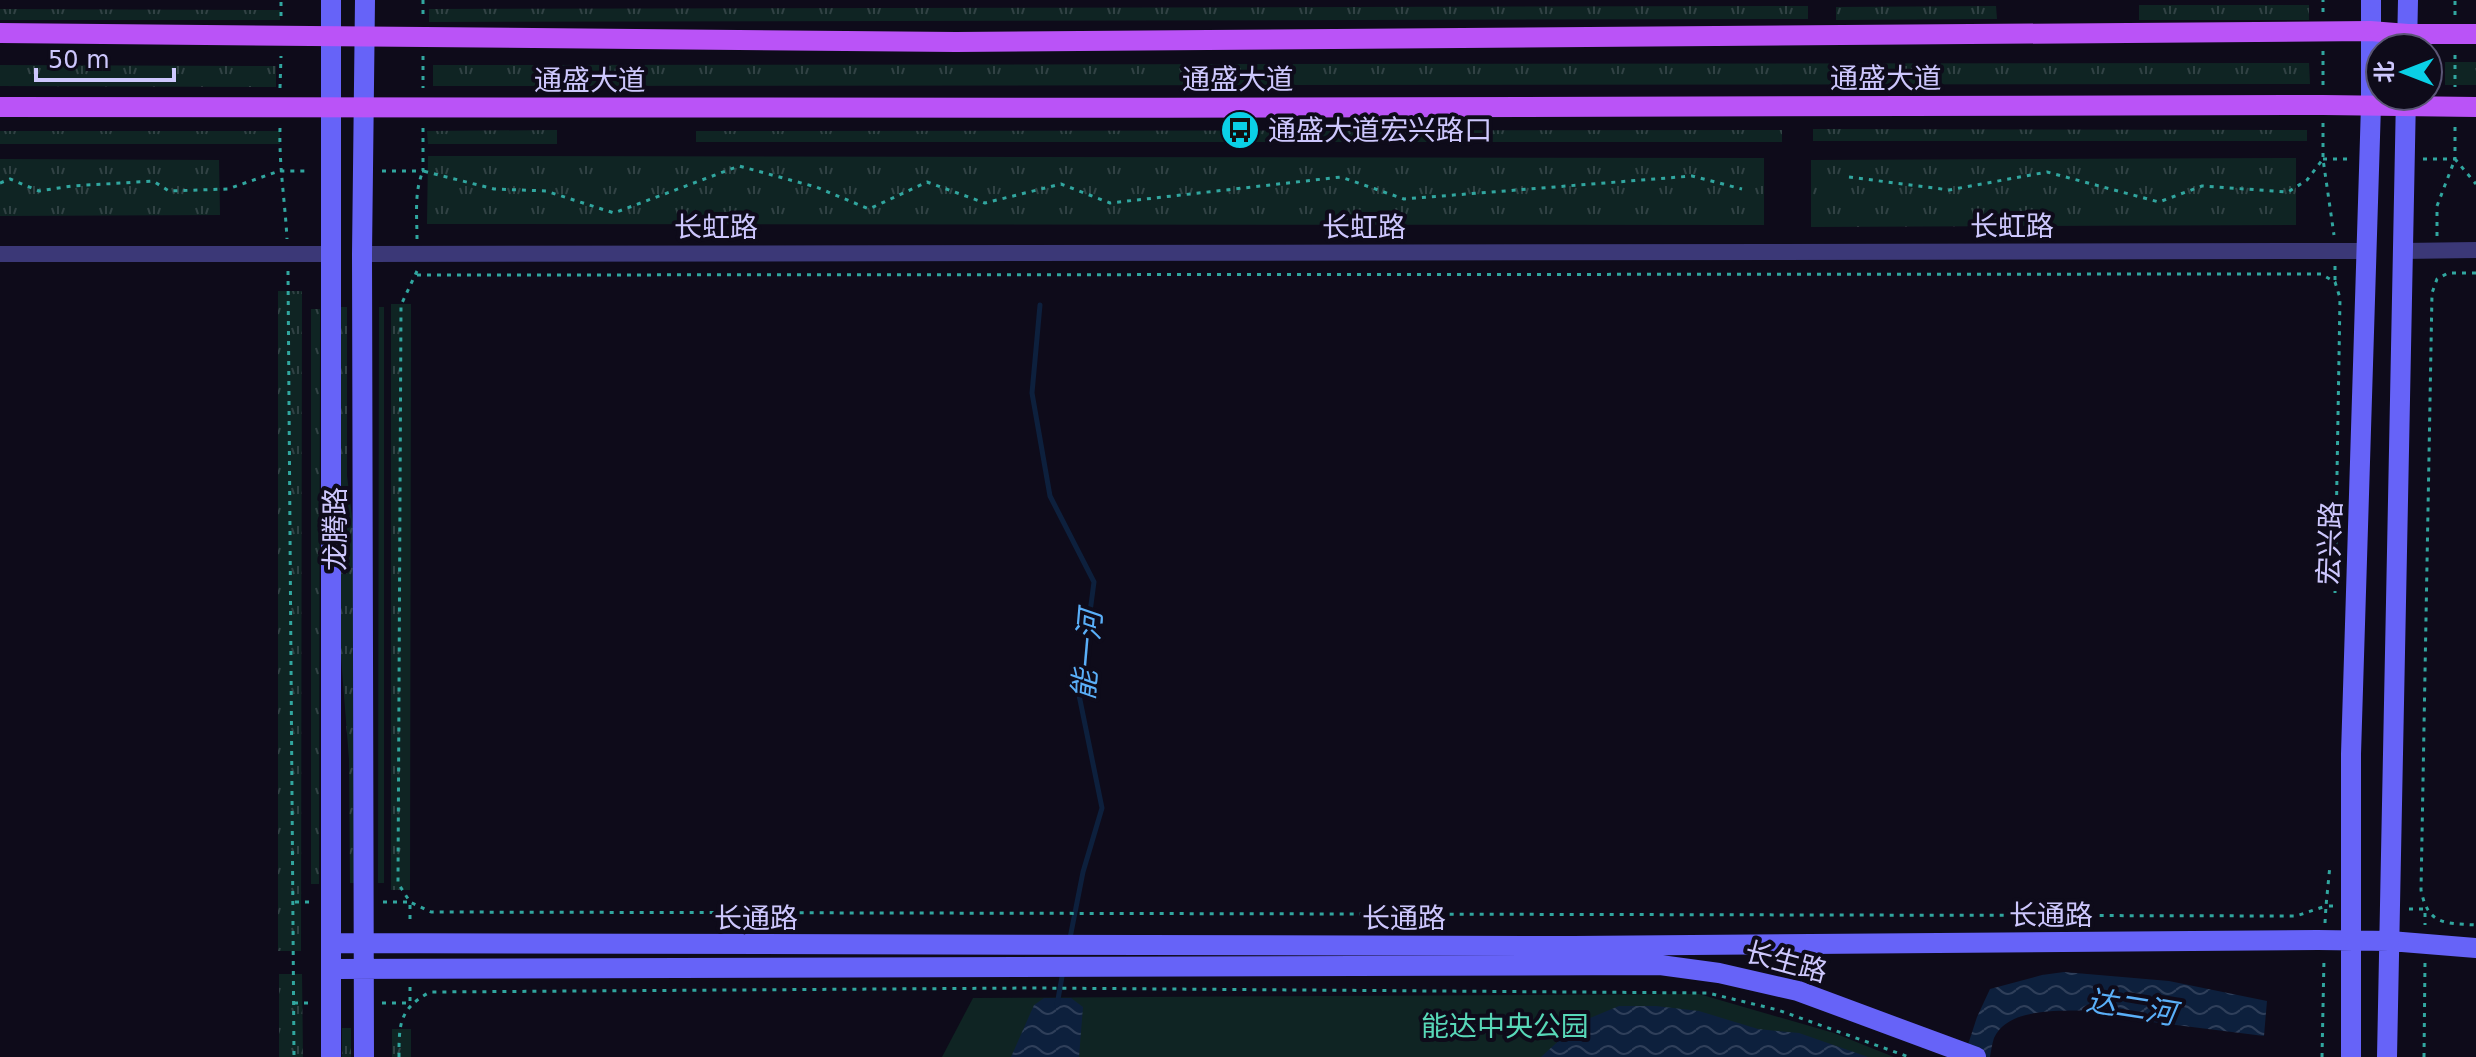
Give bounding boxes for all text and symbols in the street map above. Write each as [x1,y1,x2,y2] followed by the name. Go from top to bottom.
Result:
[36,32,174,82] scale bar
[2364,32,2444,112] north arrow
[48,46,110,74] text: 50 m
[2372,61,2397,83] text: 北
[1830,62,1942,95] street label: 通盛大道
[1182,63,1294,96] street label: 通盛大道
[534,64,646,97] street label: 通盛大道
[1219,109,1261,151] bus stop icon: 通盛大道宏兴路口
[1268,114,1492,147] place label: 通盛大道宏兴路口
[1970,210,2054,243] street label: 长虹路
[674,211,758,244] street label: 长虹路
[1322,211,1406,244] street label: 长虹路
[319,487,352,571] street label: 龙腾路
[2312,500,2348,586] street label: 宏兴路
[1066,604,1109,701] water label: 能一河
[2009,899,2093,932] street label: 长通路
[714,902,798,935] street label: 长通路
[1362,902,1446,935] street label: 长通路
[1741,935,1831,989] street label: 长生路
[2084,983,2183,1032] water label: 达二河
[1421,1010,1589,1043] park label: 能达中央公园

